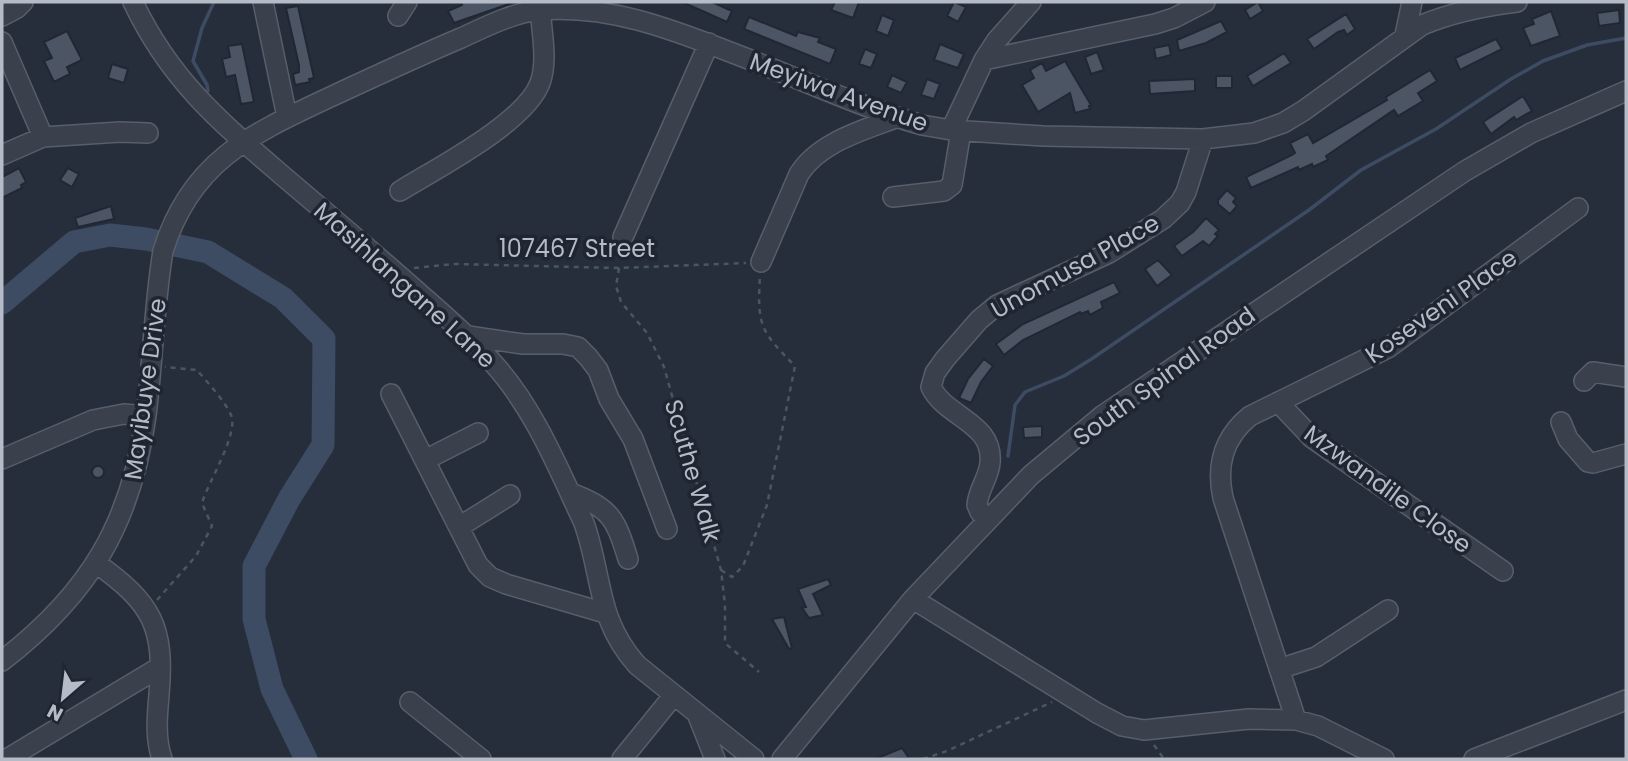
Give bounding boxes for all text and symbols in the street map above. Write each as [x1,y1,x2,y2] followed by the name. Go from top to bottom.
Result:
[745,44,933,140] street label: Meyiwa Avenue
[307,194,503,376] street label: Masihlangane Lane
[985,206,1165,326] street label: Unomusa Place
[499,232,655,265] street label: 107467 Street
[1358,241,1524,371] street label: Koseveni Place
[116,296,174,482] street label: Mayibuye Drive
[1066,299,1262,453] street label: South Spinal Road
[657,396,729,547] street label: Scuthe Walk
[1298,417,1478,561] street label: Mzwandile Close
[28,663,98,733] north arrow
[43,697,68,728] text: N

